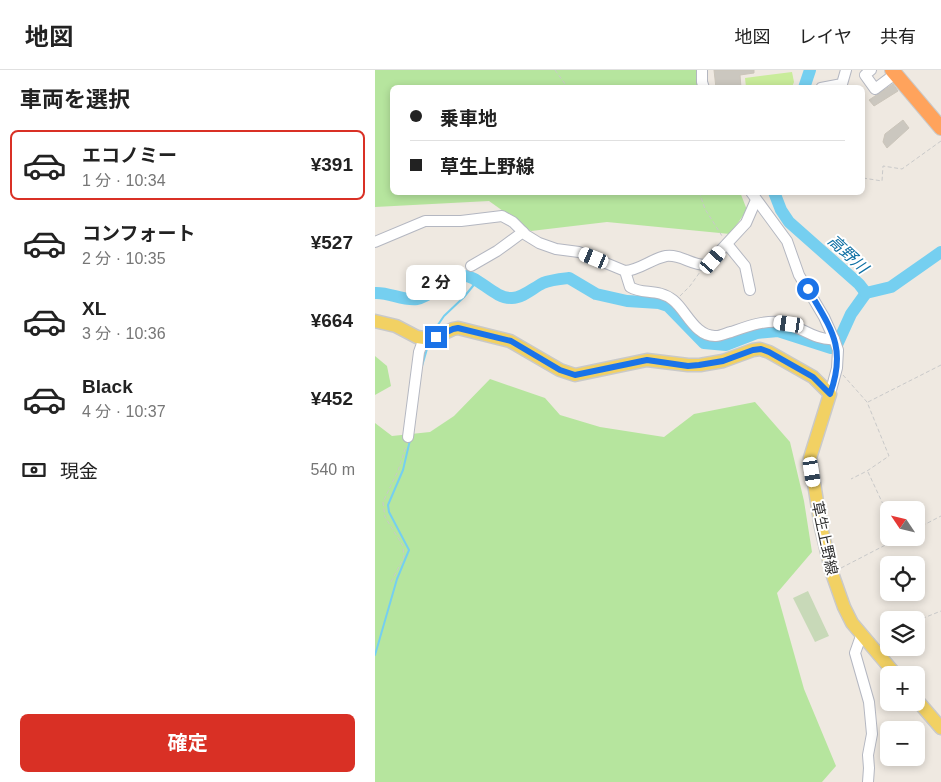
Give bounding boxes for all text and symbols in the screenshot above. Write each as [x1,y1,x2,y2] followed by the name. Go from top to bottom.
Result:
[25,23,73,50] text: 地図
[735,27,771,47] text: 地図
[799,27,852,47] text: レイヤ
[880,27,916,47] text: 共有
[20,87,130,112] text: 車両を選択
[440,108,497,129] text: 乗車地
[22,143,67,188] icon: car
[82,145,177,166] text: エコノミー
[311,154,353,175] text: ¥391
[440,156,535,177] text: 草生上野線
[82,172,166,189] text: 1 分 · 10:34
[22,221,67,266] icon: car
[82,223,195,244] text: コンフォート
[825,231,873,278] water label: 高野川
[311,232,353,253] text: ¥527
[697,244,728,276] car
[577,245,610,271] car
[82,250,166,267] text: 2 分 · 10:35
[406,264,466,300] callout: 2 分
[421,274,451,291] text: 2 分
[797,278,819,300] route start
[82,298,106,319] text: XL
[22,299,67,344] icon: car
[311,310,353,331] text: ¥664
[773,314,804,334] car
[82,325,166,342] text: 3 分 · 10:36
[425,326,447,348] route end
[82,376,133,397] text: Black
[22,377,67,422] icon: car
[311,388,353,409] text: ¥452
[82,403,166,420] text: 4 分 · 10:37
[20,456,48,484] icon: cash
[802,456,821,488] car
[60,461,98,482] text: 現金
[311,461,355,478] text: 540 m
[809,500,841,576] street label: 草生上野線
[880,501,925,546] north arrow
[880,501,925,766] map controls
[880,556,925,601] button: locate
[880,611,925,656] button: layers
[880,666,925,711] button: +
[20,714,355,772] button: 確定
[880,721,925,766] button: −

